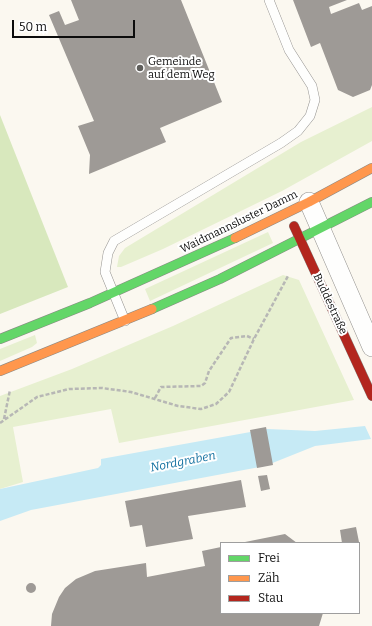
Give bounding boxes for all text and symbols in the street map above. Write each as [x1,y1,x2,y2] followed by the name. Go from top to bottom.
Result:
[14,12,137,38] scale bar
[19,20,47,34] text: 50 m
[148,55,215,81] place label: Gemeinde auf dem Weg
[135,63,145,73] marker: Gemeinde auf dem Weg
[178,188,300,256] street label: Waidmannsluster Damm
[310,271,350,337] street label: Buddestraße
[149,449,217,475] water label: Nordgraben
[220,542,360,614] legend
[258,551,280,565] text: Frei
[258,571,279,585] text: Zäh
[258,591,283,605] text: Stau

